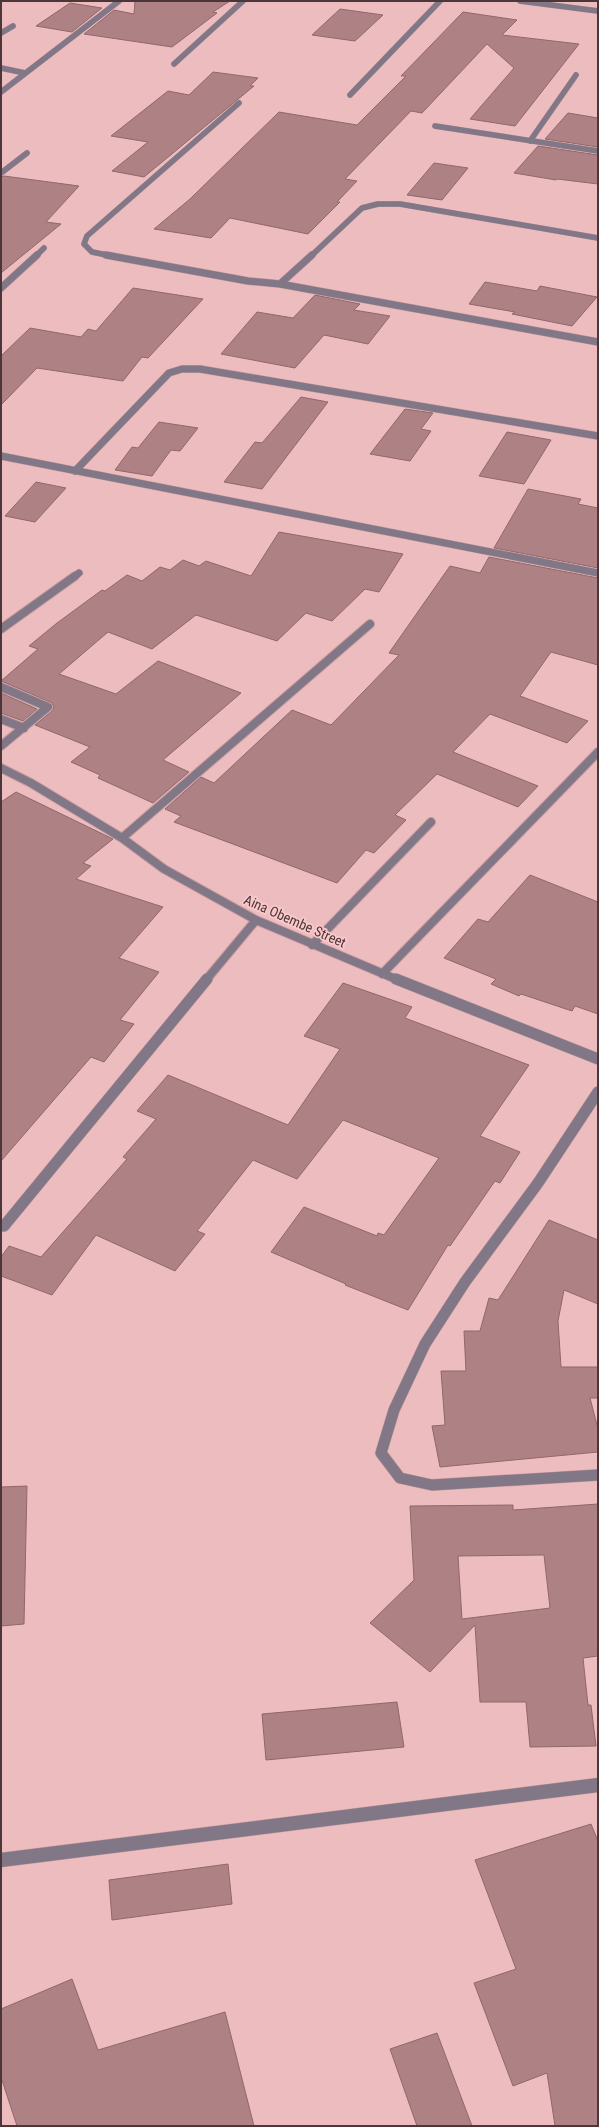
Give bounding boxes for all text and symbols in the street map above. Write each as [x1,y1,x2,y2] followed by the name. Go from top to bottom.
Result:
[242,891,348,951] street label: Aina Obembe Street

